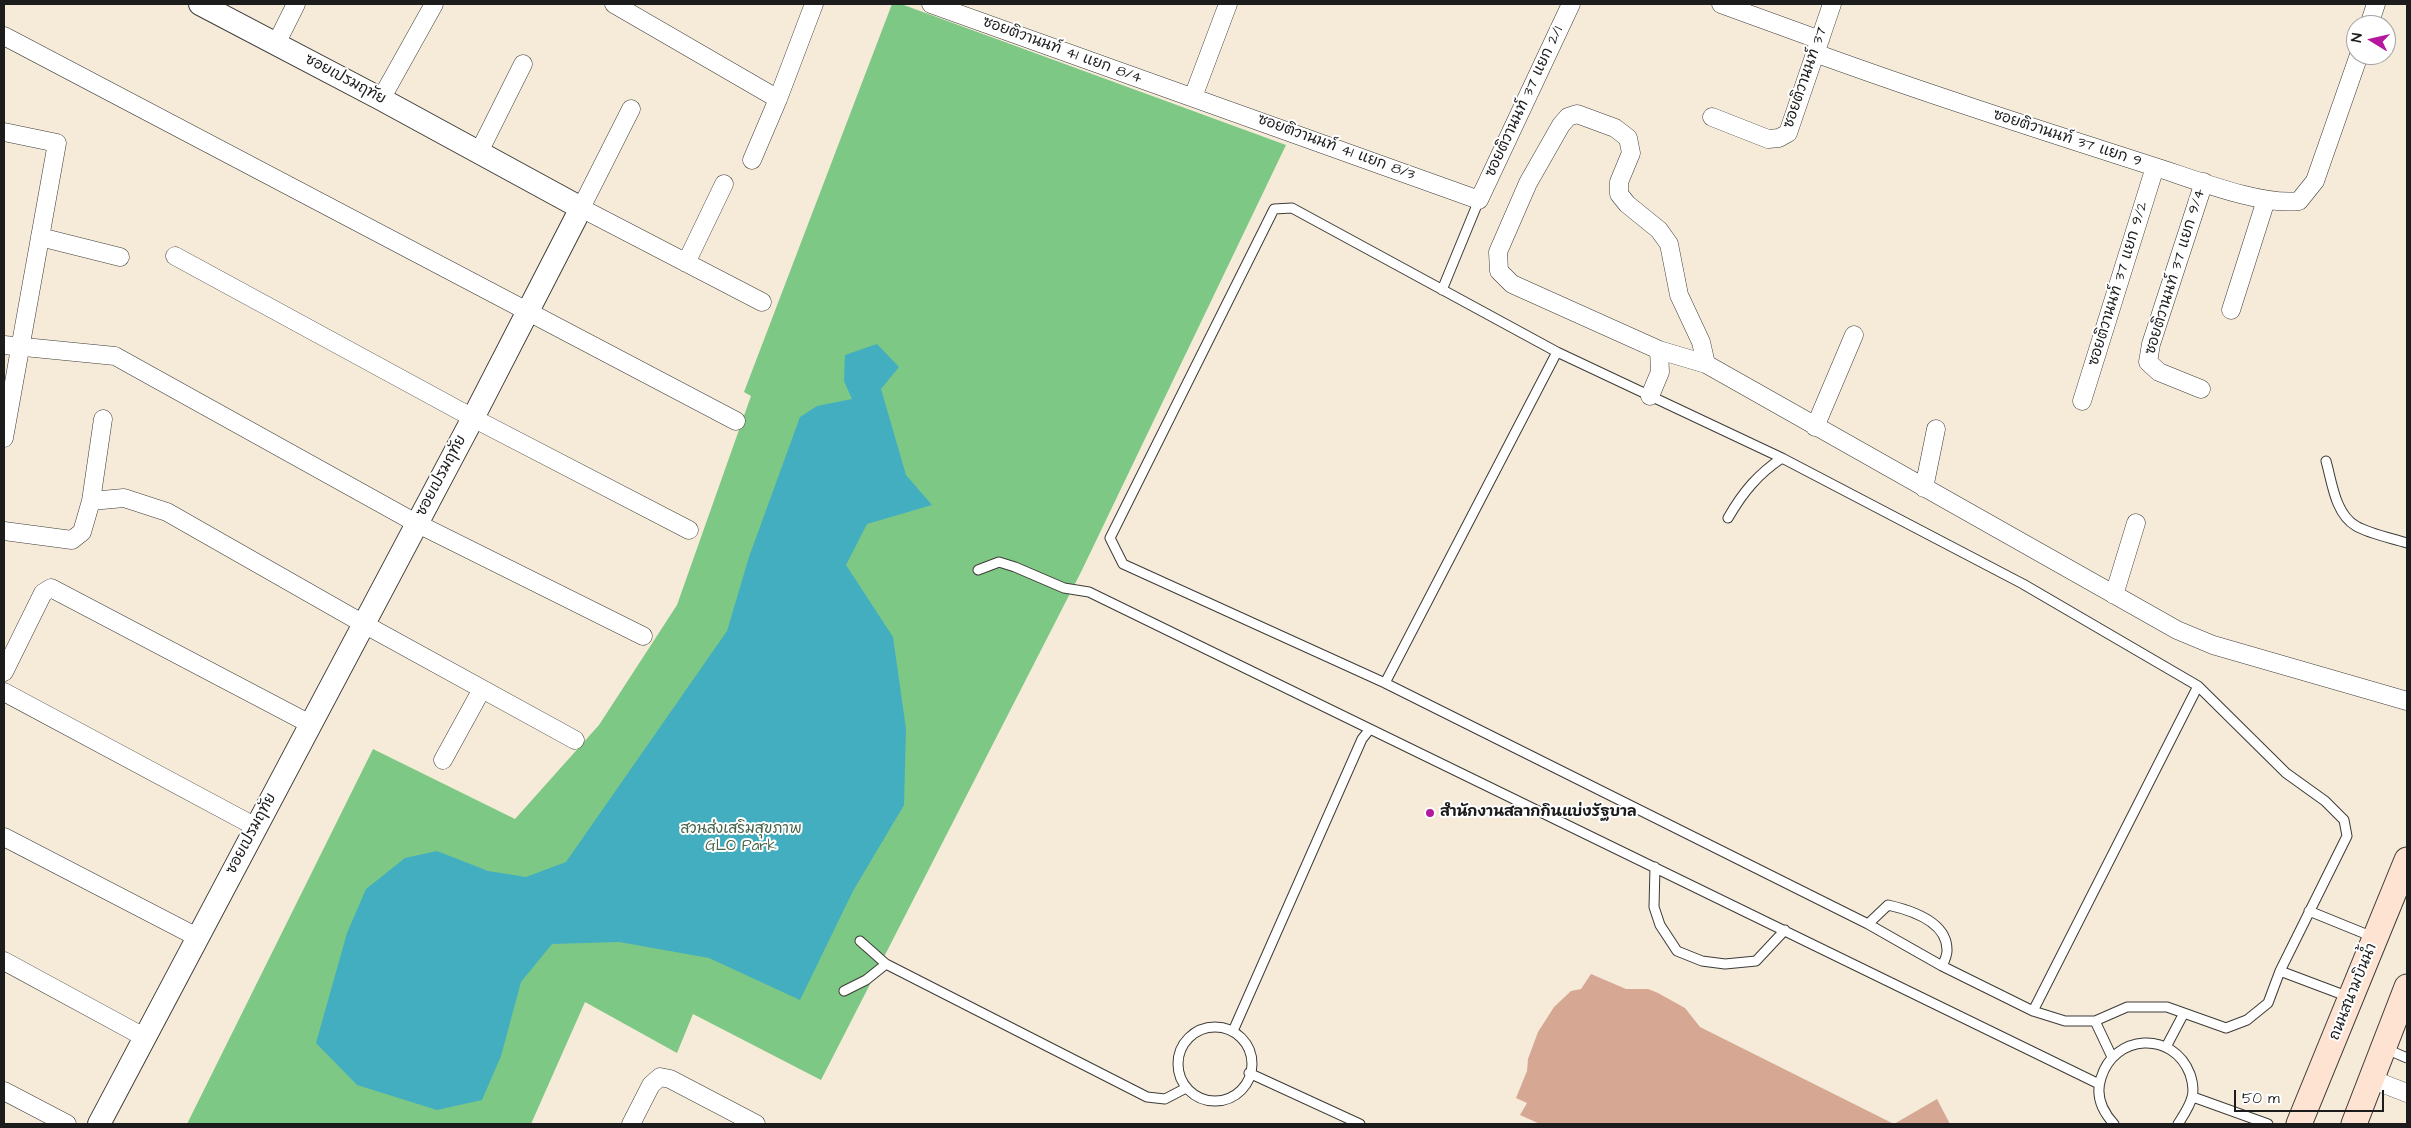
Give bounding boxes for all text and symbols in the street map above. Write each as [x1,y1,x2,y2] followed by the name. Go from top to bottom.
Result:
[980,14,1144,88] street label: ซอยติวานนท์ 41 แยก 8/4
[2346,15,2396,65] north arrow
[1482,24,1568,180] street label: ซอยติวานนท์ 37 แยก 2/1
[1780,25,1832,131] street label: ซอยติวานนท์ 37
[2347,32,2368,44] text: N
[301,51,389,109] street label: ซอยเปรมฤทัย
[1990,106,2144,172] street label: ซอยติวานนท์ 37 แยก 9
[1255,111,1417,185] street label: ซอยติวานนท์ 41 แยก 8/3
[2142,187,2210,357] street label: ซอยติวานนท์ 37 แยก 9/4
[2085,200,2153,368] street label: ซอยติวานนท์ 37 แยก 9/2
[413,432,471,520] street label: ซอยเปรมฤทัย
[223,790,281,878] street label: ซอยเปรมฤทัย
[1440,804,1637,822] place label: สำนักงานสลากกินแบ่งรัฐบาล
[1424,807,1436,819] marker: สำนักงานสลากกินแบ่งรัฐบาล
[680,821,802,856] park label: สวนส่งเสริมสุขภาพ GLO Park
[2326,941,2382,1043] street label: ถนนสนามบินน้ำ
[2236,1080,2386,1112] scale bar
[2242,1088,2280,1109] text: 50 m

